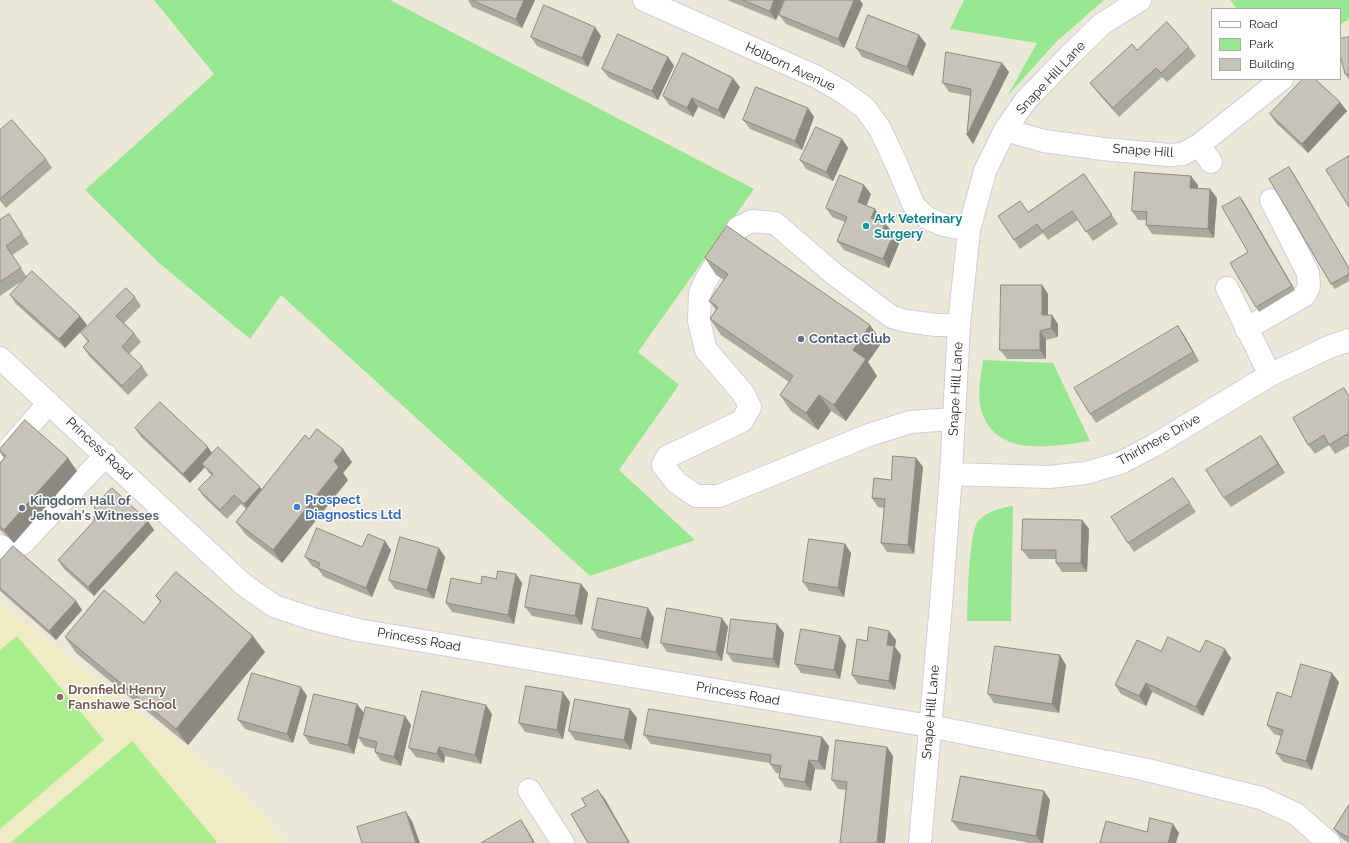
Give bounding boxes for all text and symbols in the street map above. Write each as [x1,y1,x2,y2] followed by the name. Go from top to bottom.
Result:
[1211,8,1341,80] legend
[1249,17,1278,31] text: Road
[1249,37,1274,51] text: Park
[1013,38,1089,118] street label: Snape Hill Lane
[742,39,838,95] street label: Holborn Avenue
[1249,57,1295,71] text: Building
[1112,141,1174,161] street label: Snape Hill
[874,211,962,242] place label: Ark Veterinary Surgery
[861,221,871,231] marker: Ark Veterinary Surgery
[809,331,891,347] place label: Contact Club
[796,334,806,344] marker: Contact Club
[946,342,966,436] street label: Snape Hill Lane
[1115,411,1203,469] street label: Thirlmere Drive
[63,414,135,484] street label: Princess Road
[305,492,401,523] place label: Prospect Diagnostics Ltd
[30,493,159,524] place label: Kingdom Hall of Jehovah's Witnesses
[292,502,302,512] marker: Prospect Diagnostics Ltd
[17,503,27,513] marker: Kingdom Hall of Jehovah's Witnesses
[376,625,462,655] street label: Princess Road
[919,664,943,760] street label: Snape Hill Lane
[695,679,781,709] street label: Princess Road
[68,682,176,713] place label: Dronfield Henry Fanshawe School
[55,692,65,702] marker: Dronfield Henry Fanshawe School

